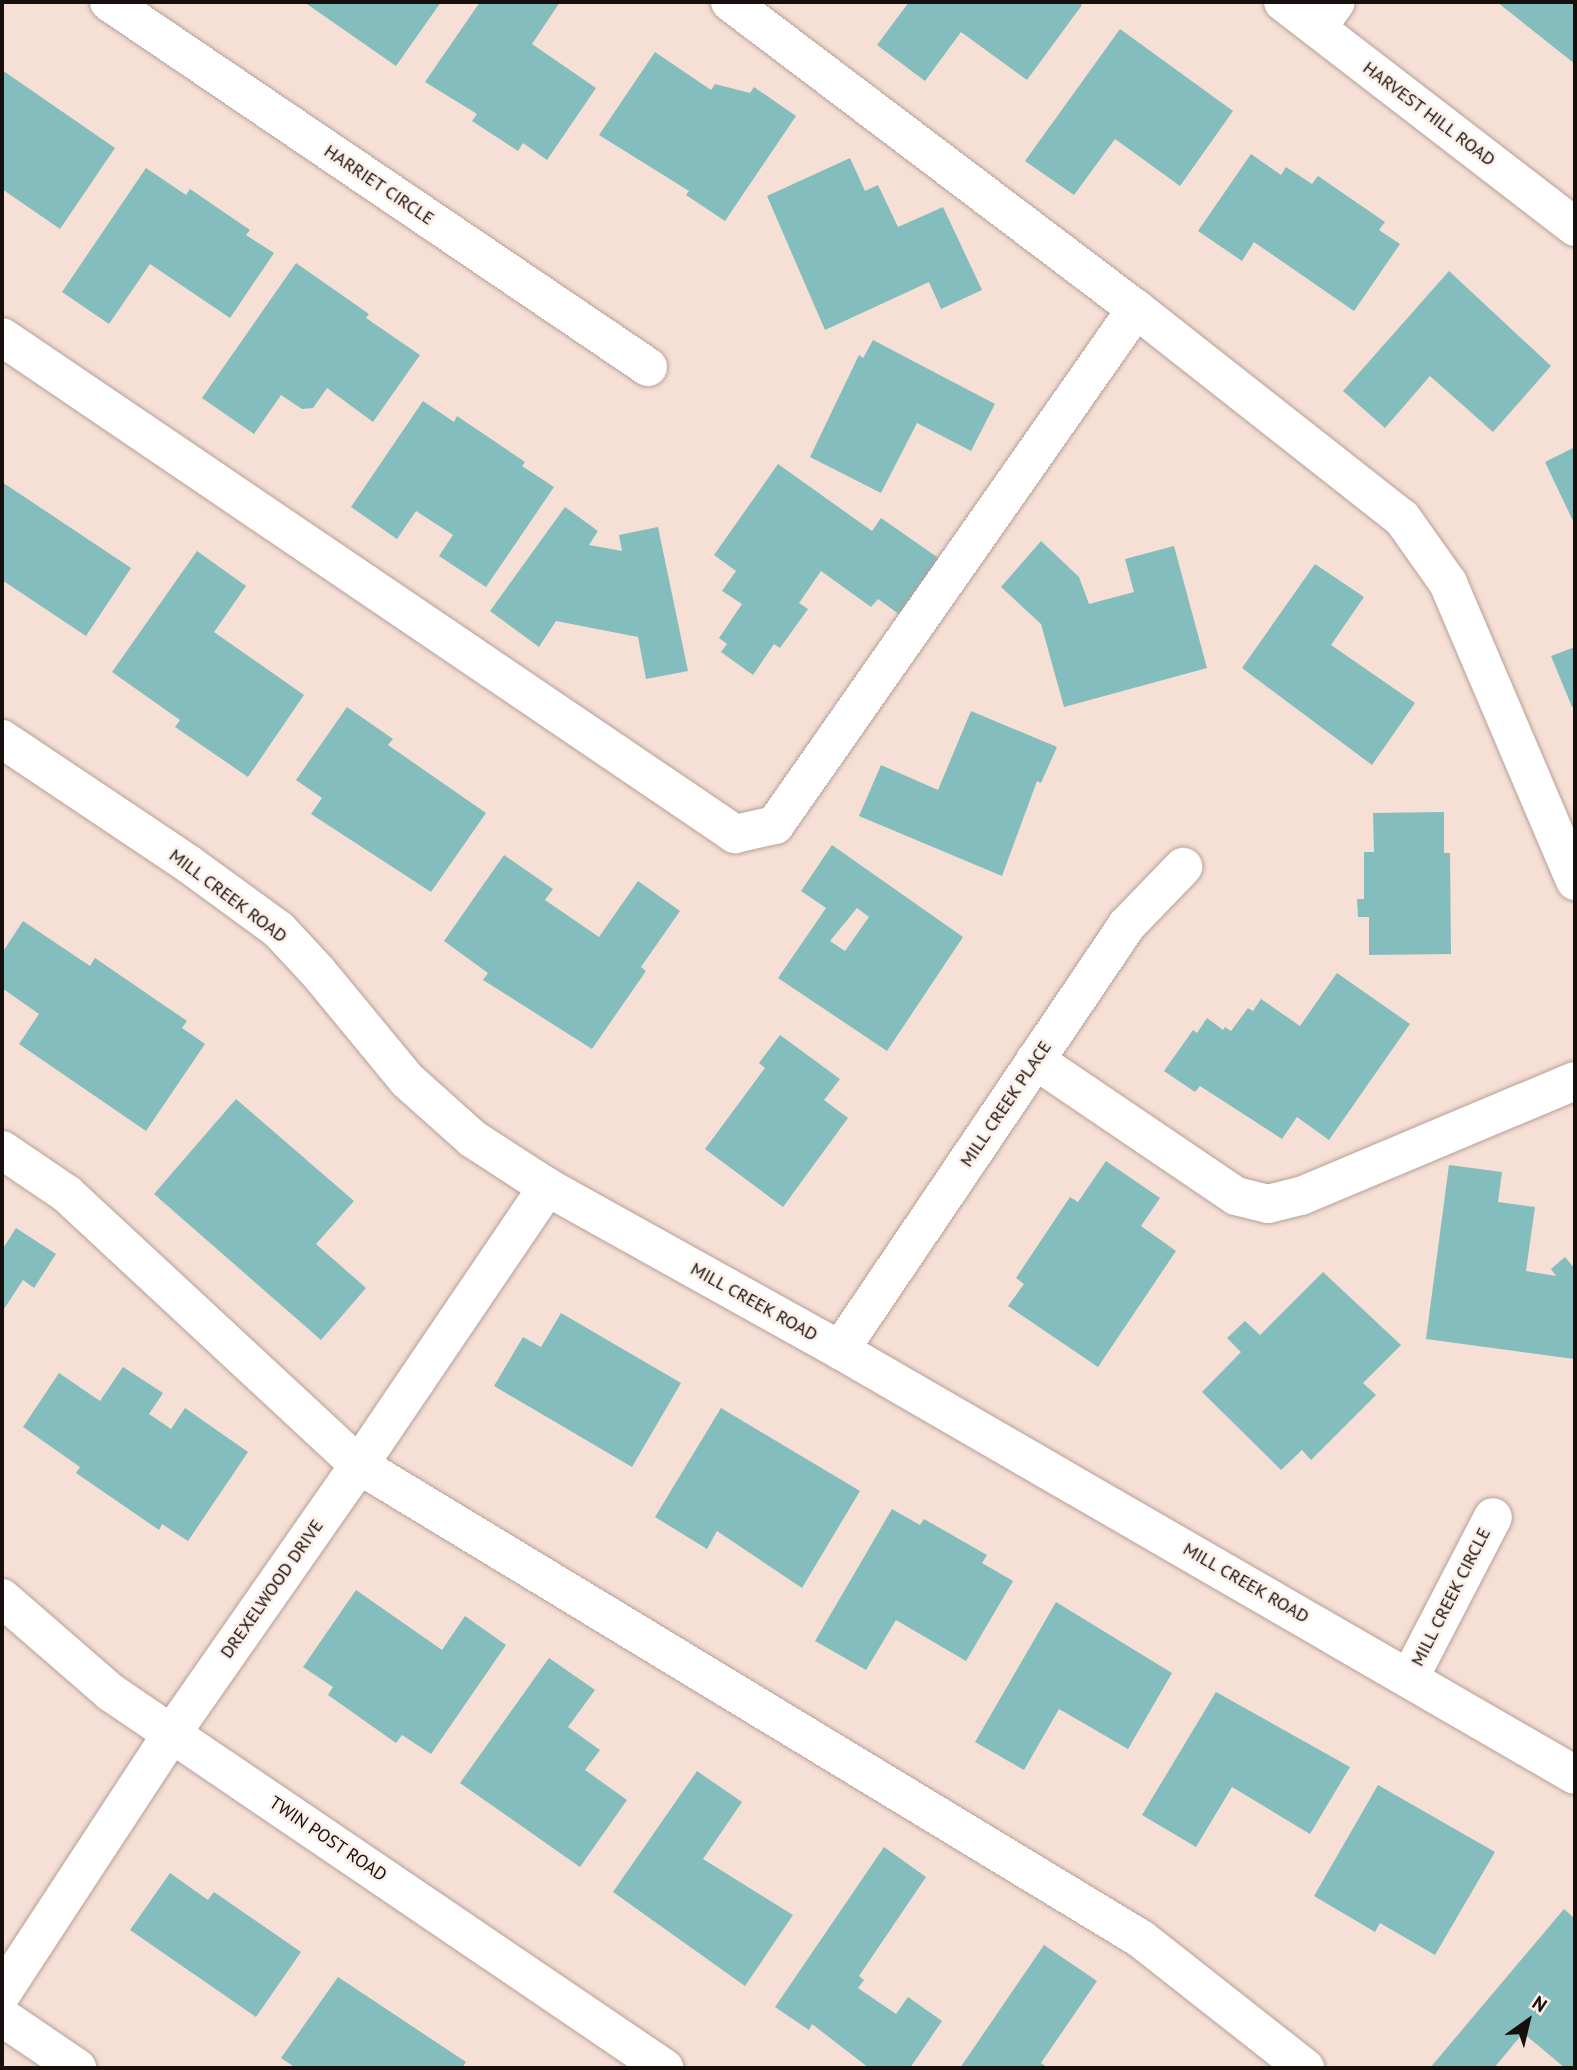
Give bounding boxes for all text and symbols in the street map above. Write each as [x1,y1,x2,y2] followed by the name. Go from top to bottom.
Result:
[1358,57,1500,171] street label: HARVEST HILL ROAD
[320,140,438,230] street label: HARRIET CIRCLE
[164,844,292,948] street label: MILL CREEK ROAD
[956,1036,1056,1172] street label: MILL CREEK PLACE
[686,1258,822,1346] street label: MILL CREEK ROAD
[216,1516,328,1662] street label: DREXELWOOD DRIVE
[1407,1524,1495,1670] street label: MILL CREEK CIRCLE
[1179,1538,1313,1628] street label: MILL CREEK ROAD
[265,1792,391,1886] street label: TWIN POST ROAD
[1493,1986,1563,2056] north arrow
[1528,1990,1552,2017] text: N

